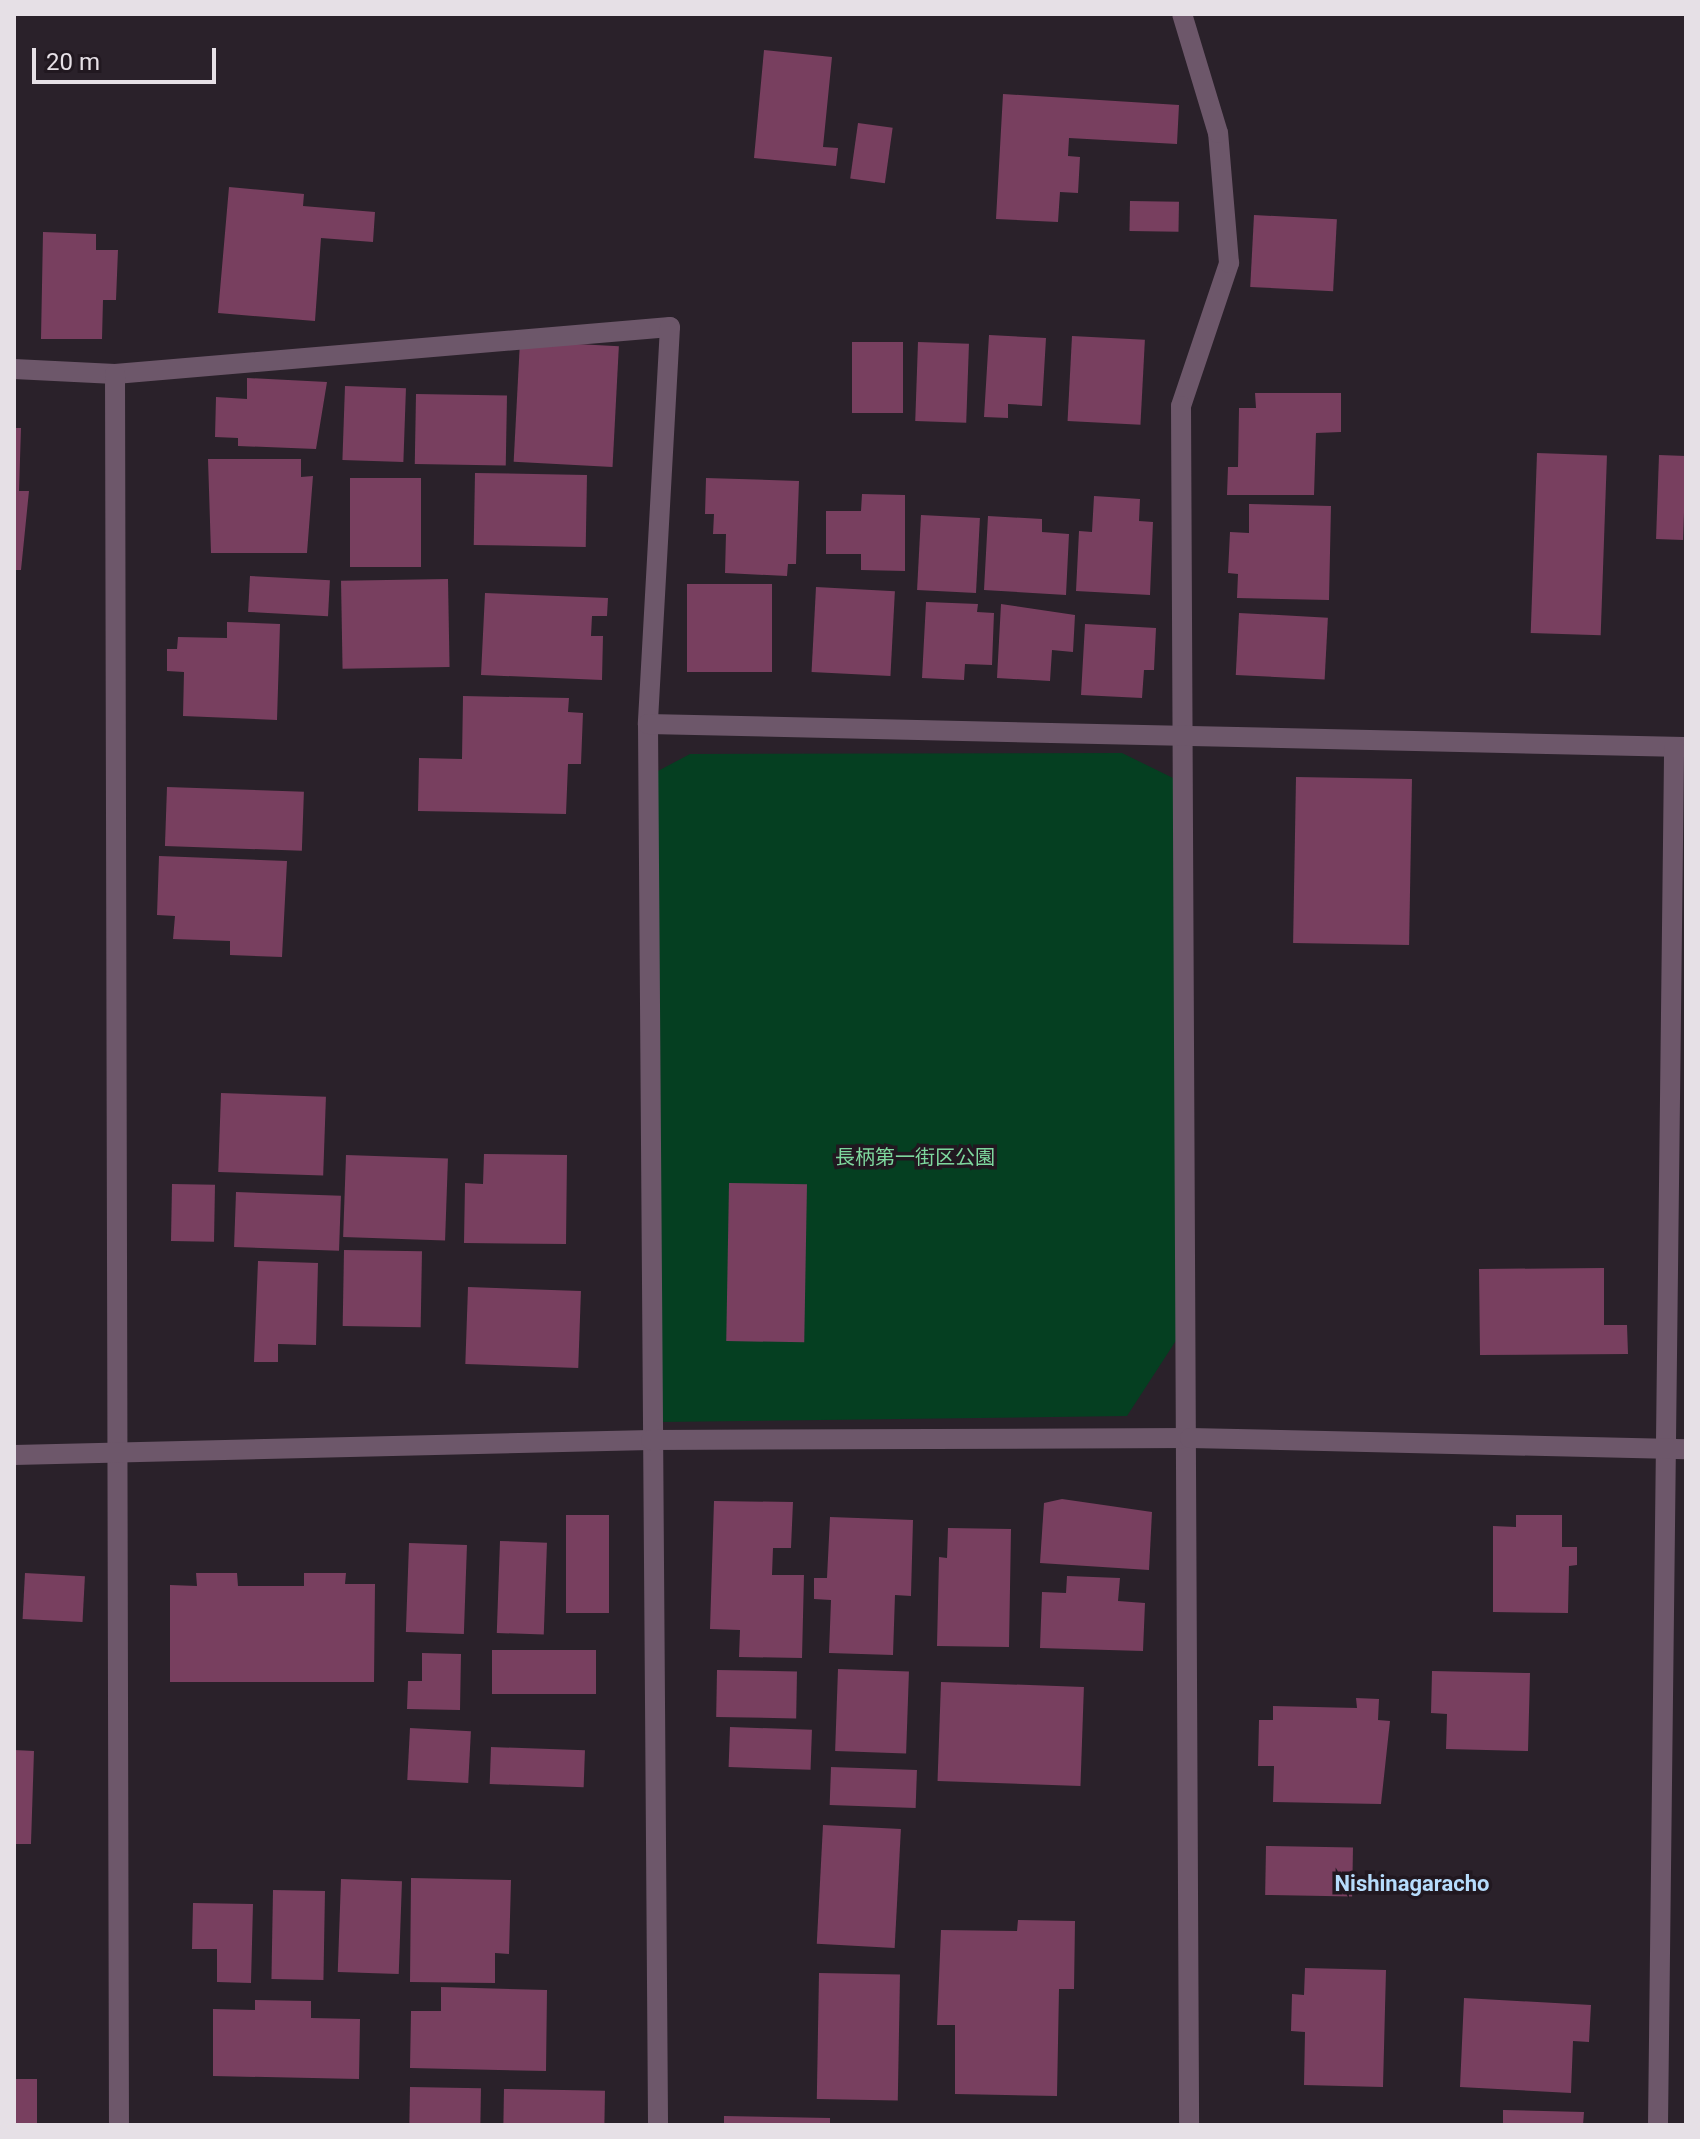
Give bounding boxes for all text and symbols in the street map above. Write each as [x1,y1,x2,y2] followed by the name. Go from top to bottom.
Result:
[36,32,220,82] scale bar
[46,48,100,76] text: 20 m
[835,1145,995,1169] park label: 長柄第一街区公園
[1335,1871,1489,1897] district label: Nishinagaracho

